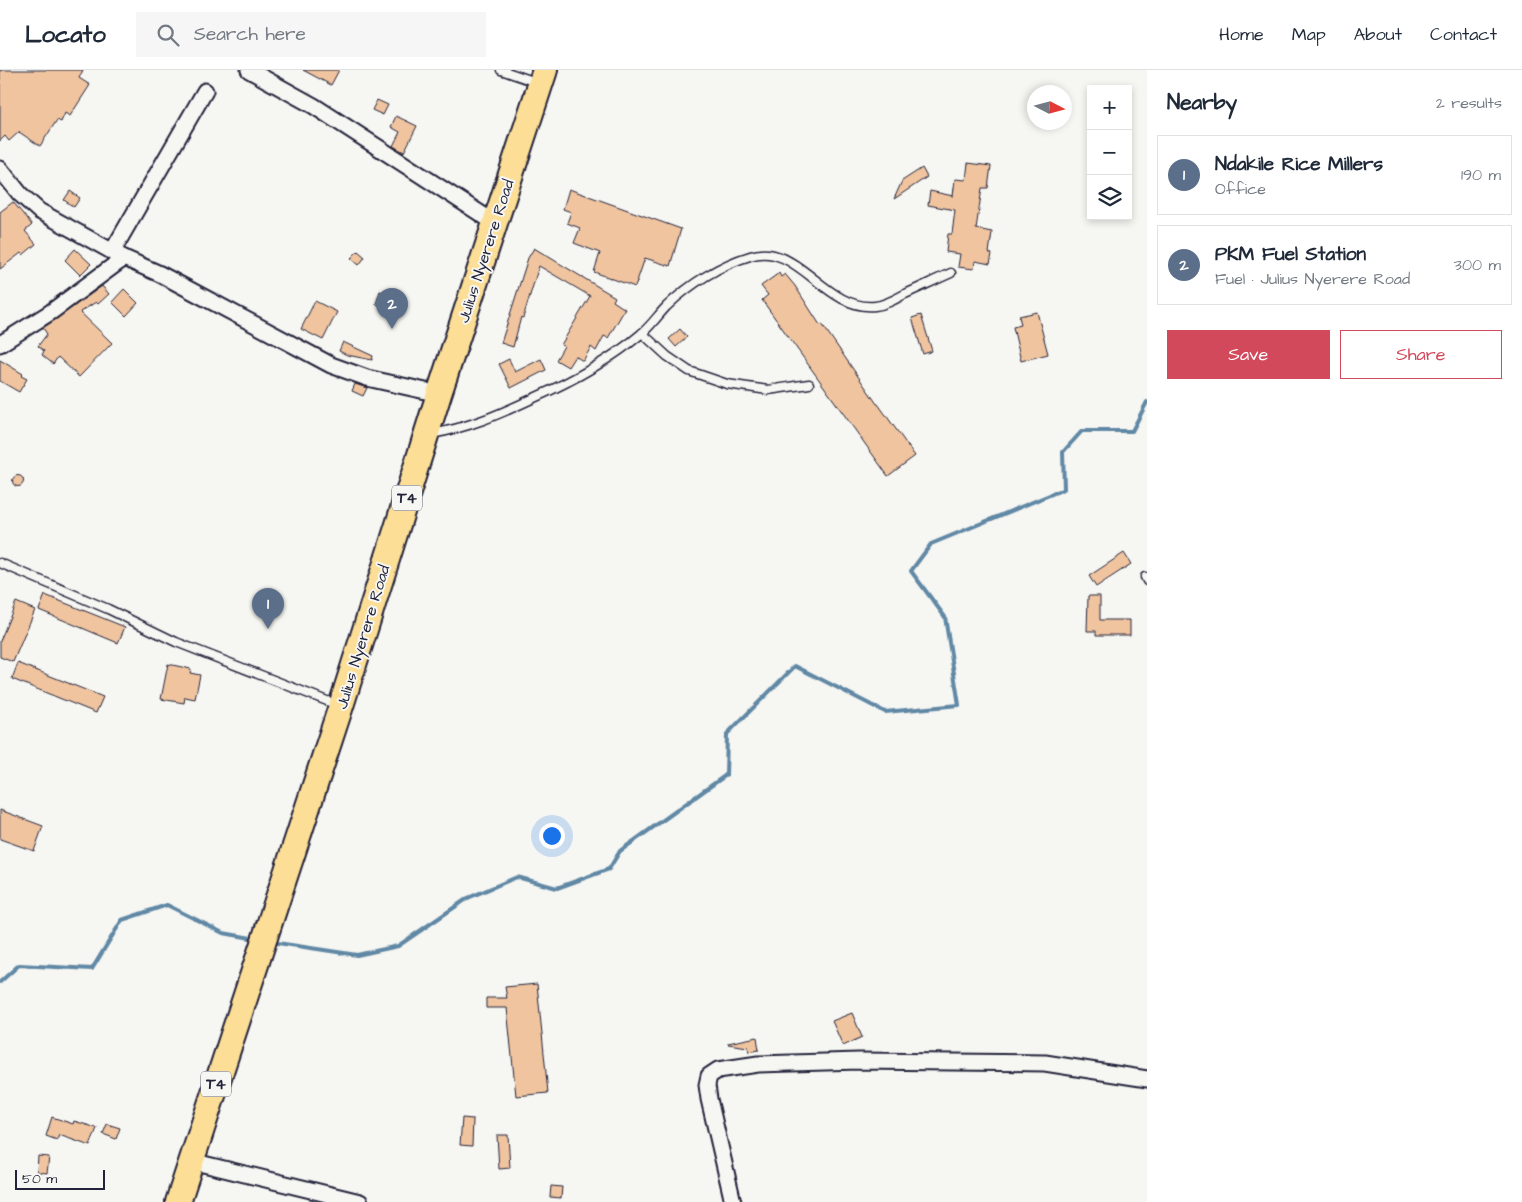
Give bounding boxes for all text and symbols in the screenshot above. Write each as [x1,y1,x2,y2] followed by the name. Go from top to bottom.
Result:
[136,12,486,57] search box
[25,18,106,52] text: Locato
[154,21,182,49] icon: search
[194,21,306,48] text: Search here
[1219,22,1264,47] text: Home
[1292,22,1326,47] text: Map
[1354,22,1402,47] text: About
[1430,22,1497,47] text: Contact
[1027,85,1072,130] north arrow
[1087,85,1132,220] map controls
[1087,85,1132,130] button: +
[1167,88,1237,117] text: Nearby
[1436,92,1502,114] text: 2 results
[1087,130,1132,175] button: −
[1215,151,1383,178] text: Ndakile Rice Millers
[1183,164,1185,186] text: 1
[1461,164,1501,186] text: 190 m
[1087,175,1132,220] button: layers
[452,176,521,326] street label: Julius Nyerere Road
[1215,178,1266,200] text: Office
[1215,241,1366,268] text: PKM Fuel Station
[1179,254,1189,276] text: 2
[1454,254,1501,276] text: 300 m
[1215,268,1410,290] text: Fuel · Julius Nyerere Road
[376,288,408,329] pin: 2
[1167,330,1330,379] button: Save
[1340,330,1502,379] button: Share
[392,486,422,510] road number: T4
[331,562,396,712] street label: Julius Nyerere Road
[252,588,284,629] pin: 1
[539,823,565,849] your location
[201,1072,231,1096] road number: T4
[15,1167,105,1190] scale bar
[22,1169,57,1189] text: 50 m

